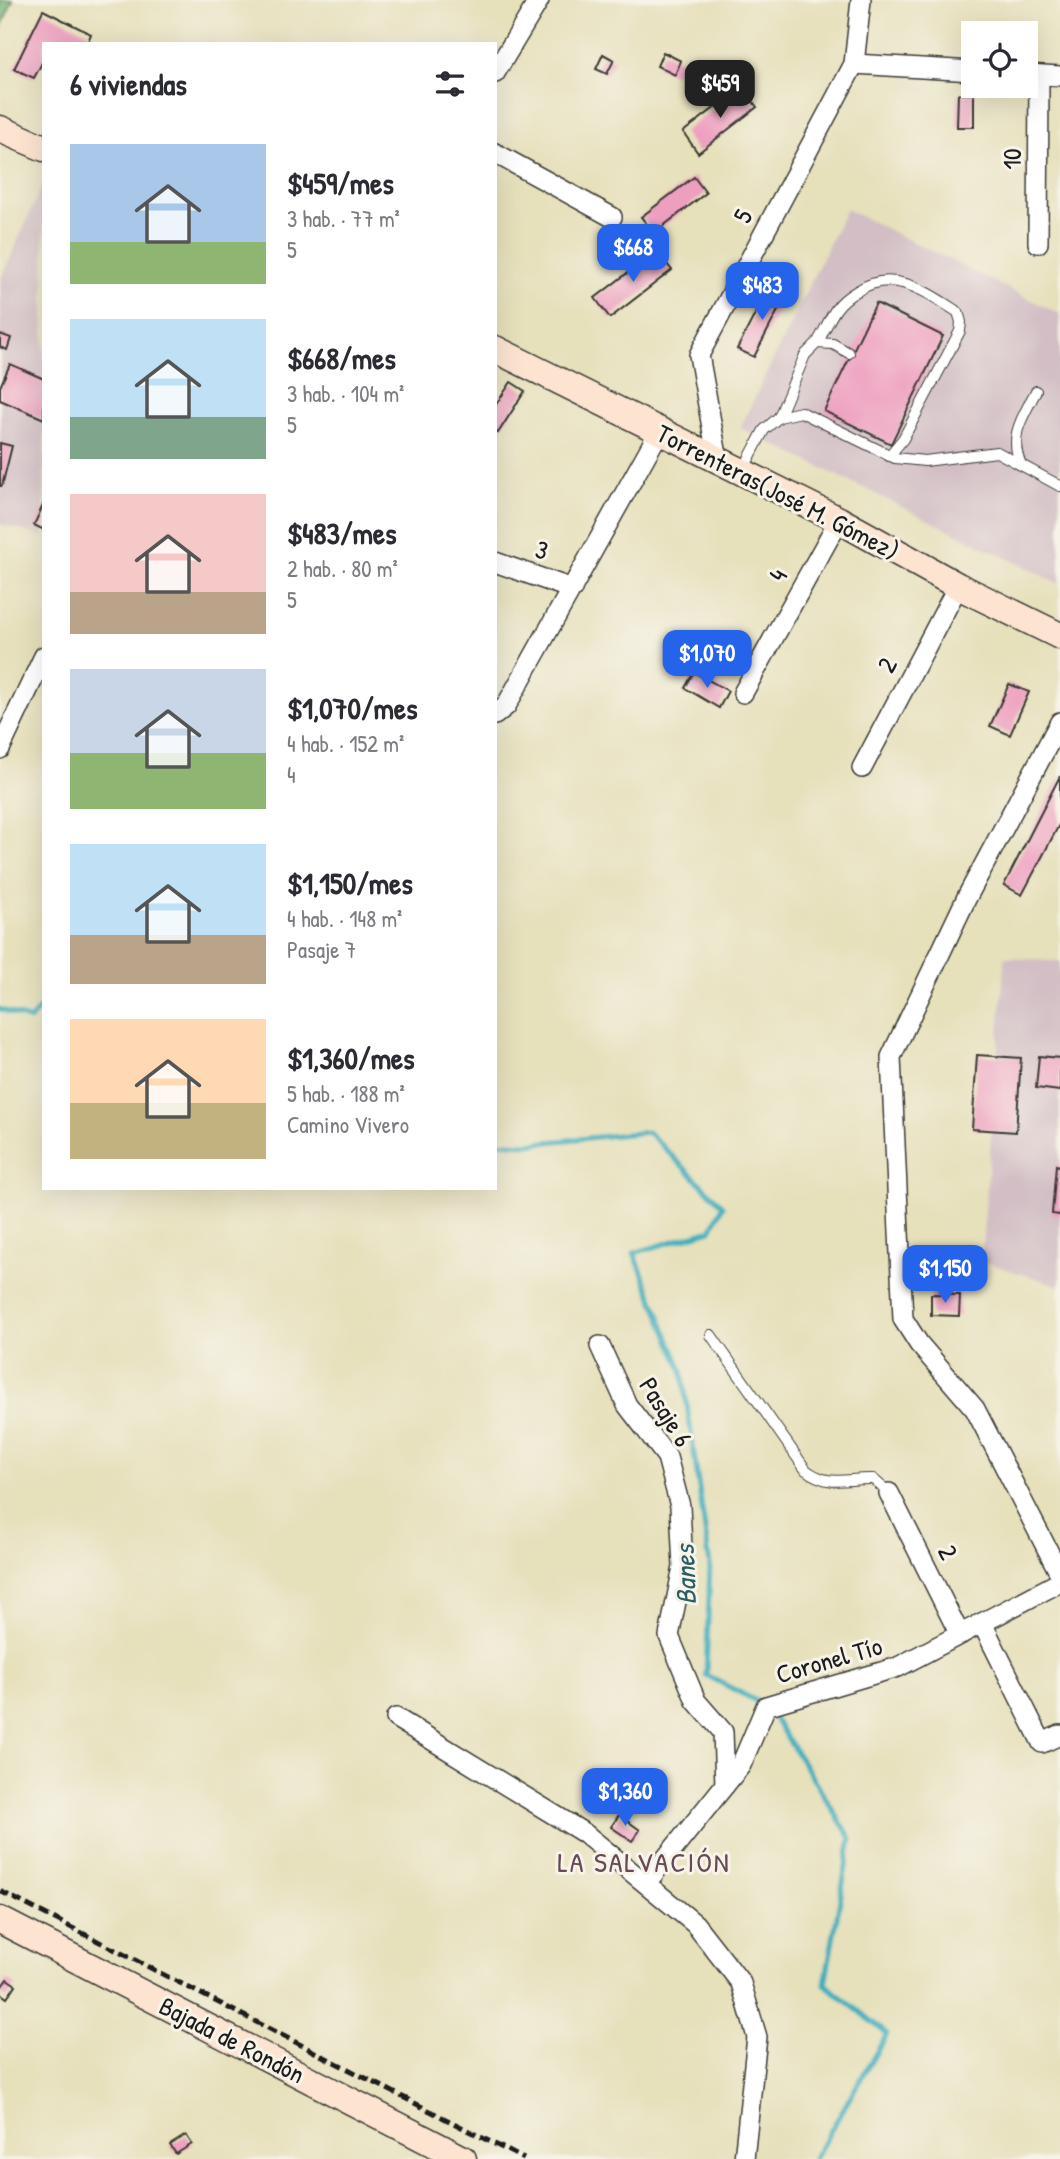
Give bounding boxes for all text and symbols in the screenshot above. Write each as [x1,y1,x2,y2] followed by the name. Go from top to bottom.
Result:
[961,21,1038,98] map controls
[961,21,1038,98] button: locate
[679,60,761,120] pin: $459
[70,64,187,104] text: 6 viviendas
[431,65,469,103] icon: filters
[701,67,739,98] text: $459
[994,148,1029,170] street label: 10
[287,163,394,203] text: $459/mes
[126,172,210,256] icon: home
[287,203,400,234] text: 3 hab. · 77 m²
[725,203,761,229] street label: 5
[592,224,674,284] pin: $668
[613,231,653,262] text: $668
[287,234,297,265] text: 5
[721,262,803,322] pin: $483
[742,269,782,300] text: $483
[287,338,396,378] text: $668/mes
[126,347,210,431] icon: home
[287,378,404,409] text: 3 hab. · 104 m²
[287,409,297,440] text: 5
[651,415,906,568] street label: Torrenteras(José M. Gómez)
[287,513,396,553] text: $483/mes
[126,522,210,606] icon: home
[531,531,553,568] street label: 3
[287,553,398,584] text: 2 hab. · 80 m²
[760,562,795,588] street label: 4
[287,584,297,615] text: 5
[650,630,764,690] pin: $1,070
[679,637,735,668] text: $1,070
[868,651,905,678] street label: 2
[287,688,417,728] text: $1,070/mes
[126,697,210,781] icon: home
[287,728,404,759] text: 4 hab. · 152 m²
[287,759,296,790] text: 4
[287,863,413,903] text: $1,150/mes
[126,872,210,956] icon: home
[287,903,402,934] text: 4 hab. · 148 m²
[287,934,356,965] text: Pasaje 7
[287,1038,415,1078] text: $1,360/mes
[126,1047,210,1131] icon: home
[287,1078,405,1109] text: 5 hab. · 188 m²
[287,1109,409,1140] text: Camino Vivero
[888,1246,1002,1305] pin: $1,150
[918,1252,972,1283] text: $1,150
[632,1370,701,1453] street label: Pasaje 6
[930,1538,967,1565] street label: 2
[665,1542,705,1606] water label: Banes
[772,1628,886,1691] street label: Coronel Tío
[568,1769,682,1828] pin: $1,360
[598,1775,652,1806] text: $1,360
[557,1843,731,1881] district label: LA SALVACIÓN
[154,1988,311,2091] street label: Bajada de Rondón

